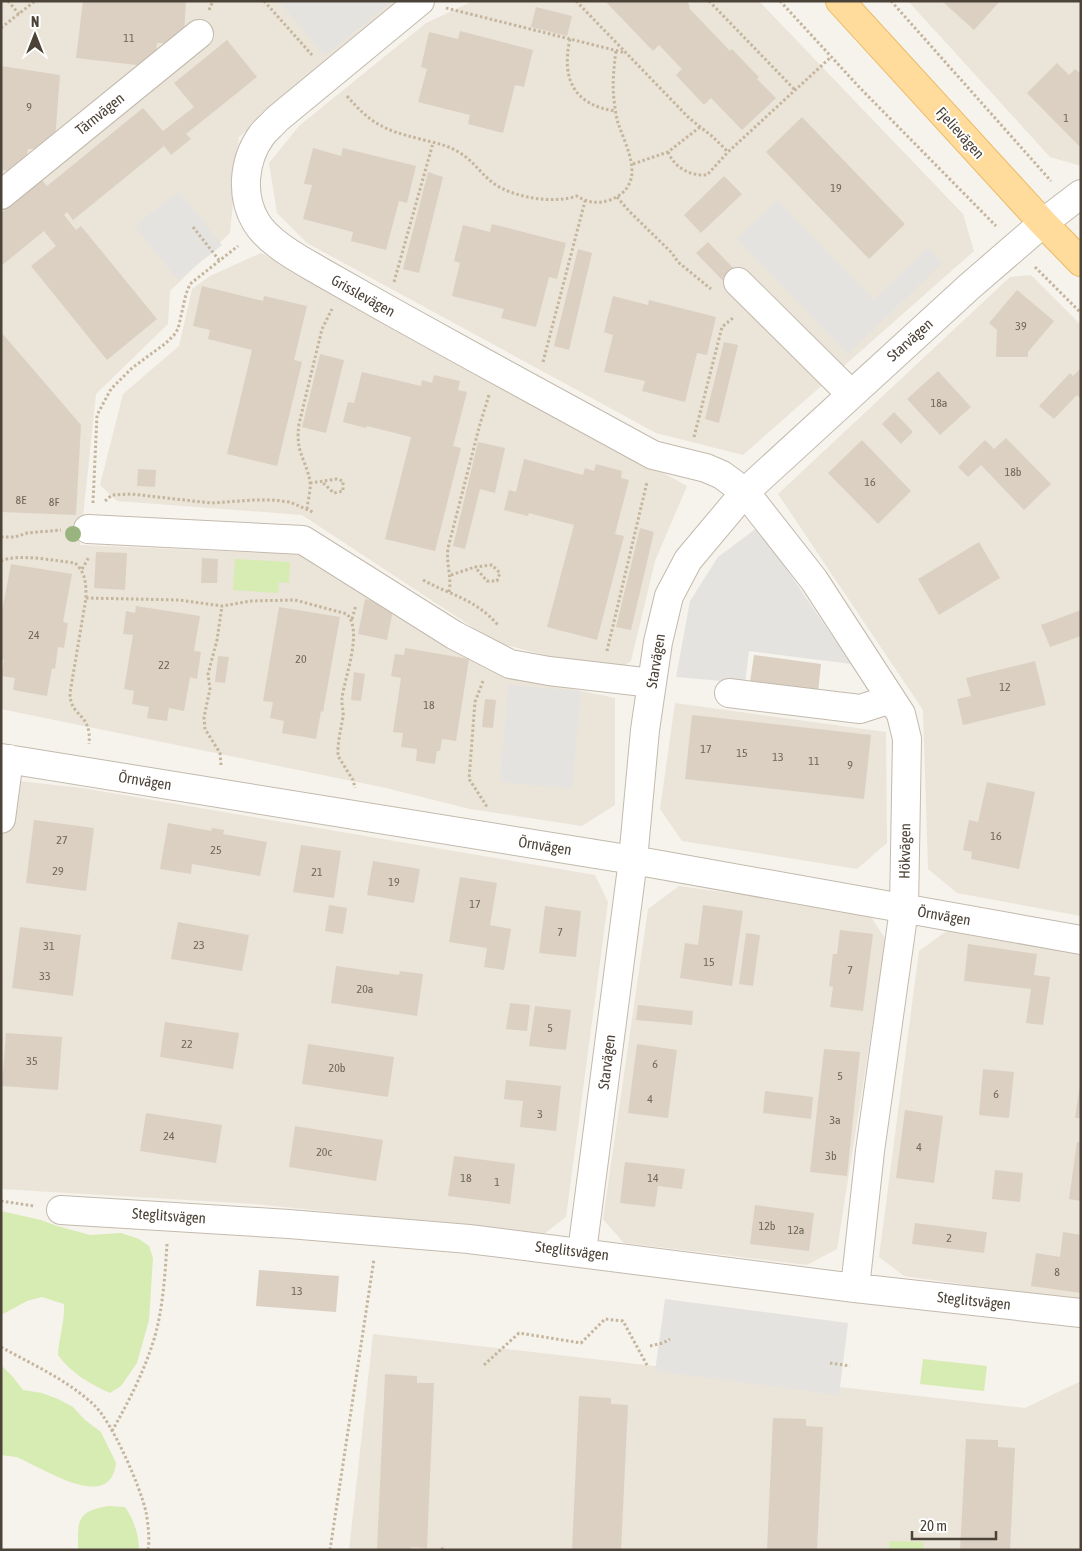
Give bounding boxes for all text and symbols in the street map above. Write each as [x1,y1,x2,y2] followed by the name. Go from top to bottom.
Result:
[10,10,60,60] north arrow
[31,14,39,30] text: N
[123,31,135,45] house number: 11
[72,89,127,138] street label: Tärnvägen
[26,100,32,114] house number: 9
[933,103,988,162] street label: Fjelievägen
[1063,111,1069,125] house number: 1
[830,181,842,195] house number: 19
[328,271,398,320] street label: Grisslevägen
[883,315,936,364] street label: Starvägen
[1015,319,1027,333] house number: 39
[931,396,947,410] house number: 18a
[1005,465,1022,479] house number: 18b
[864,475,876,489] house number: 16
[16,493,26,507] house number: 8E
[49,495,59,509] house number: 8F
[28,628,40,642] house number: 24
[643,632,668,690] street label: Starvägen
[295,652,307,666] house number: 20
[158,658,170,672] house number: 22
[999,680,1011,694] house number: 12
[423,698,435,712] house number: 18
[700,742,712,756] house number: 17
[736,746,748,760] house number: 15
[772,750,784,764] house number: 13
[808,754,820,768] house number: 11
[847,758,853,772] house number: 9
[117,768,173,793] street label: Örnvägen
[896,823,913,879] street label: Hökvägen
[990,829,1002,843] house number: 16
[56,833,68,847] house number: 27
[517,833,573,858] street label: Örnvägen
[210,843,222,857] house number: 25
[52,864,64,878] house number: 29
[311,865,323,879] house number: 21
[388,875,400,889] house number: 19
[469,897,481,911] house number: 17
[916,902,972,929] street label: Örnvägen
[557,925,563,939] house number: 7
[193,938,205,952] house number: 23
[43,939,55,953] house number: 31
[703,955,715,969] house number: 15
[847,963,853,977] house number: 7
[39,969,51,983] house number: 33
[357,982,373,996] house number: 20a
[547,1021,553,1035] house number: 5
[595,1033,618,1090] street label: Starvägen
[181,1037,193,1051] house number: 22
[26,1054,38,1068] house number: 35
[652,1057,658,1071] house number: 6
[329,1061,346,1075] house number: 20b
[837,1069,843,1083] house number: 5
[993,1087,999,1101] house number: 6
[647,1092,653,1106] house number: 4
[537,1107,543,1121] house number: 3
[829,1113,841,1127] house number: 3a
[163,1129,175,1143] house number: 24
[916,1140,922,1154] house number: 4
[316,1145,332,1159] house number: 20c
[825,1149,837,1163] house number: 3b
[460,1171,472,1185] house number: 18
[647,1171,659,1185] house number: 14
[494,1175,500,1189] house number: 1
[132,1204,207,1227] street label: Steglitsvägen
[759,1219,776,1233] house number: 12b
[788,1223,804,1237] house number: 12a
[946,1231,952,1245] house number: 2
[534,1238,610,1263] street label: Steglitsvägen
[1054,1265,1060,1279] house number: 8
[291,1284,303,1298] house number: 13
[936,1288,1012,1313] street label: Steglitsvägen
[912,1508,996,1540] scale bar
[920,1517,947,1534] text: 20 m

